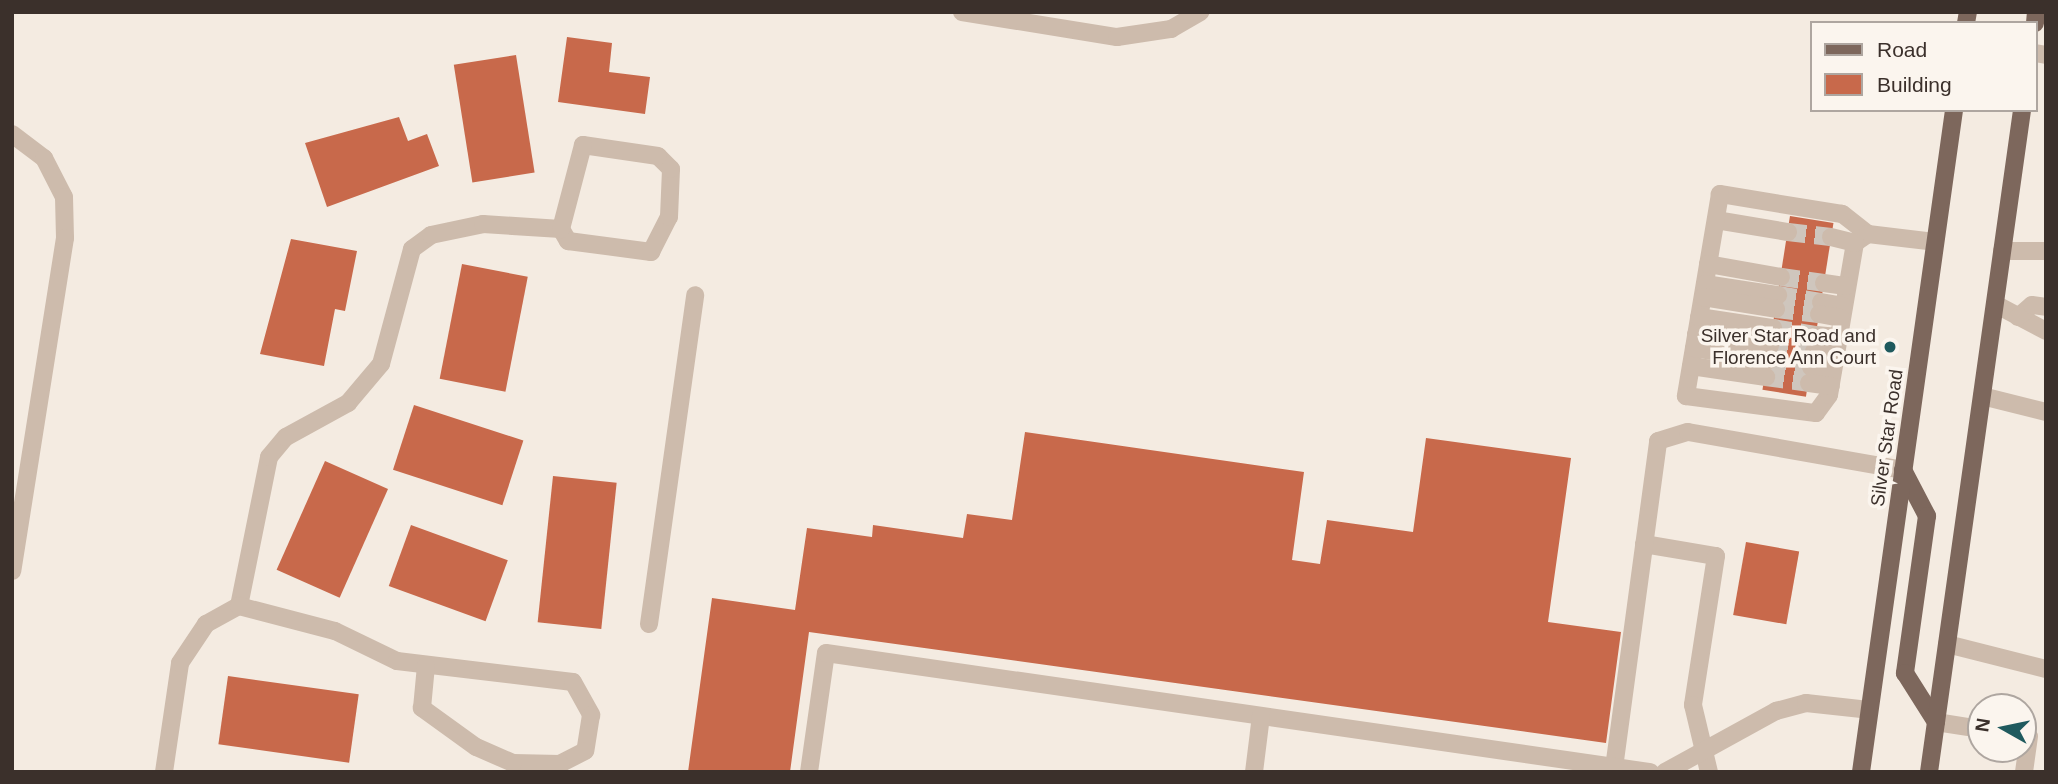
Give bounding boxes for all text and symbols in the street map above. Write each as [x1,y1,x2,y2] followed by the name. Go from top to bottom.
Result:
[1810,21,2037,112] legend
[1877,38,1927,61] text: Road
[1877,73,1952,96] text: Building
[1701,325,1876,369] place label: Silver Star Road and Florence Ann Court
[1882,339,1898,355] marker: Silver Star Road and Florence Ann Court
[1866,368,1908,508] street label: Silver Star Road
[1967,693,2037,763] north arrow
[1971,717,1994,733] text: N

